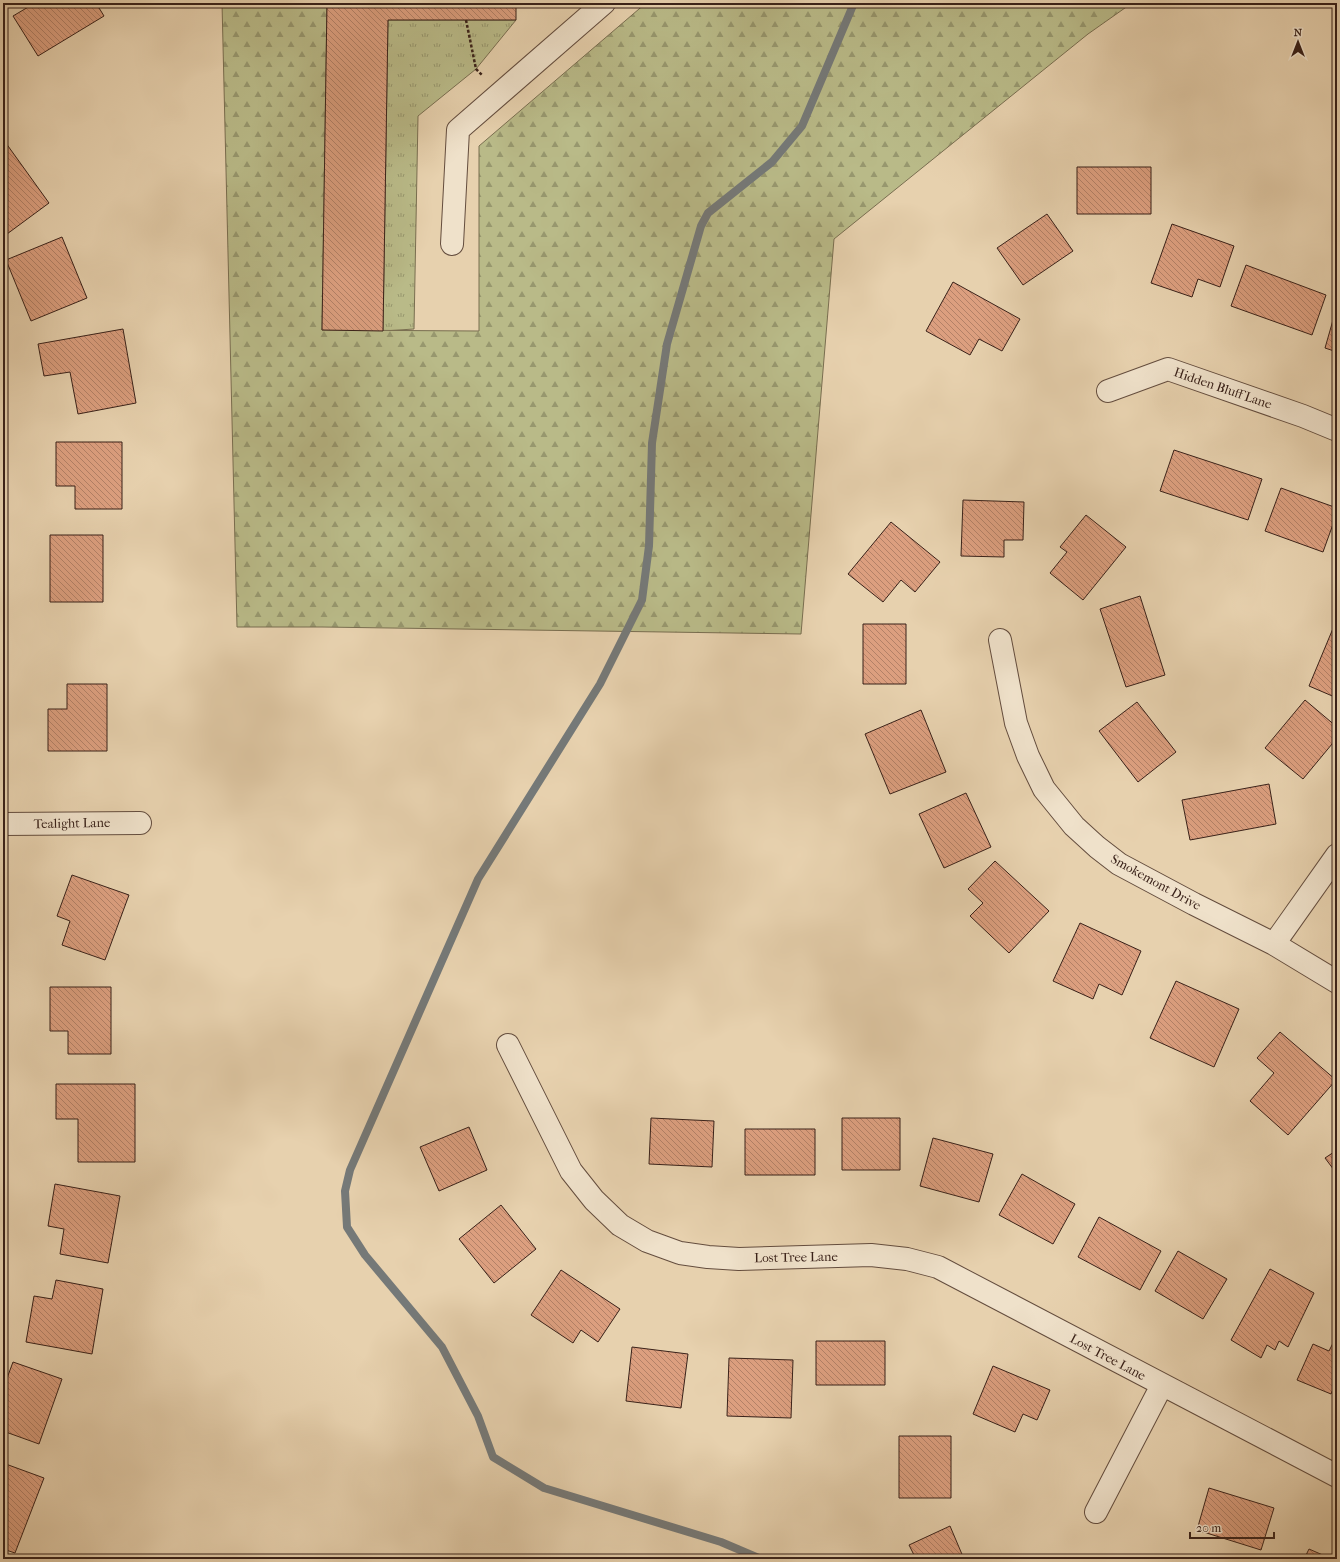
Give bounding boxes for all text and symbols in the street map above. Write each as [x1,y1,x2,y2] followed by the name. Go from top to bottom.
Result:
[1278,22,1318,62] north arrow
[1294,26,1303,39] text: N
[1172,364,1274,412] street label: Hidden Bluff Lane
[33,815,111,831] street label: Tealight Lane
[1108,851,1204,913] street label: Smokemont Drive
[754,1249,838,1265] street label: Lost Tree Lane
[1068,1331,1149,1383] street label: Lost Tree Lane
[1190,1514,1274,1540] scale bar
[1196,1521,1221,1535] text: 20 m

